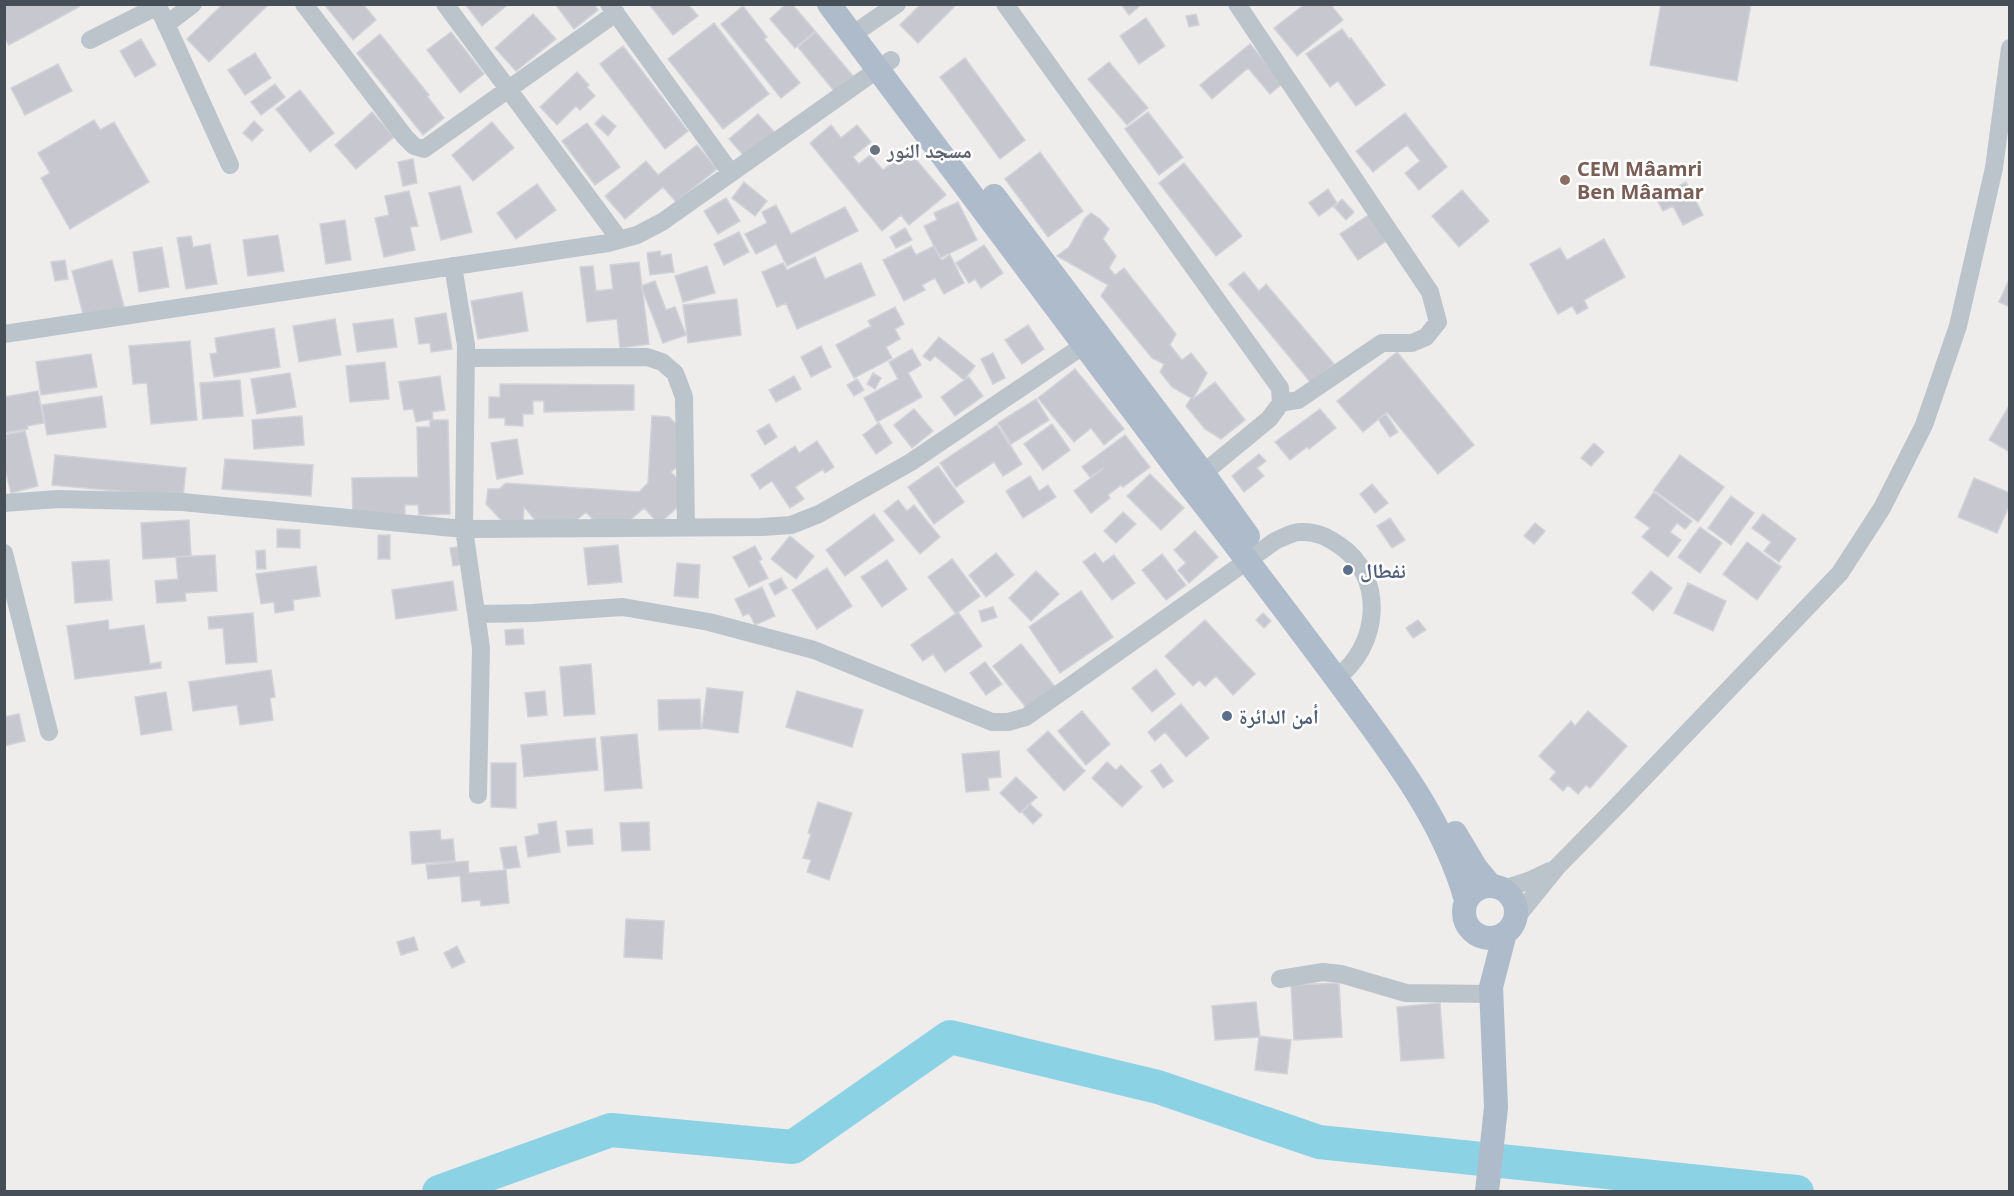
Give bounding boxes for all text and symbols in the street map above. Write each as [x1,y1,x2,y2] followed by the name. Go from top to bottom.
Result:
[886,137,972,164] place label: مسجد النور
[868,143,882,157] marker: مسجد النور
[1577,155,1704,205] place label: CEM Mâamri Ben Mâamar
[1558,173,1572,187] marker: CEM Mâamri Ben Mâamar
[1360,557,1406,584] place label: نفطال
[1341,563,1355,577] marker: نفطال
[1239,703,1319,730] place label: أمن الدائرة
[1220,709,1234,723] marker: أمن الدائرة

